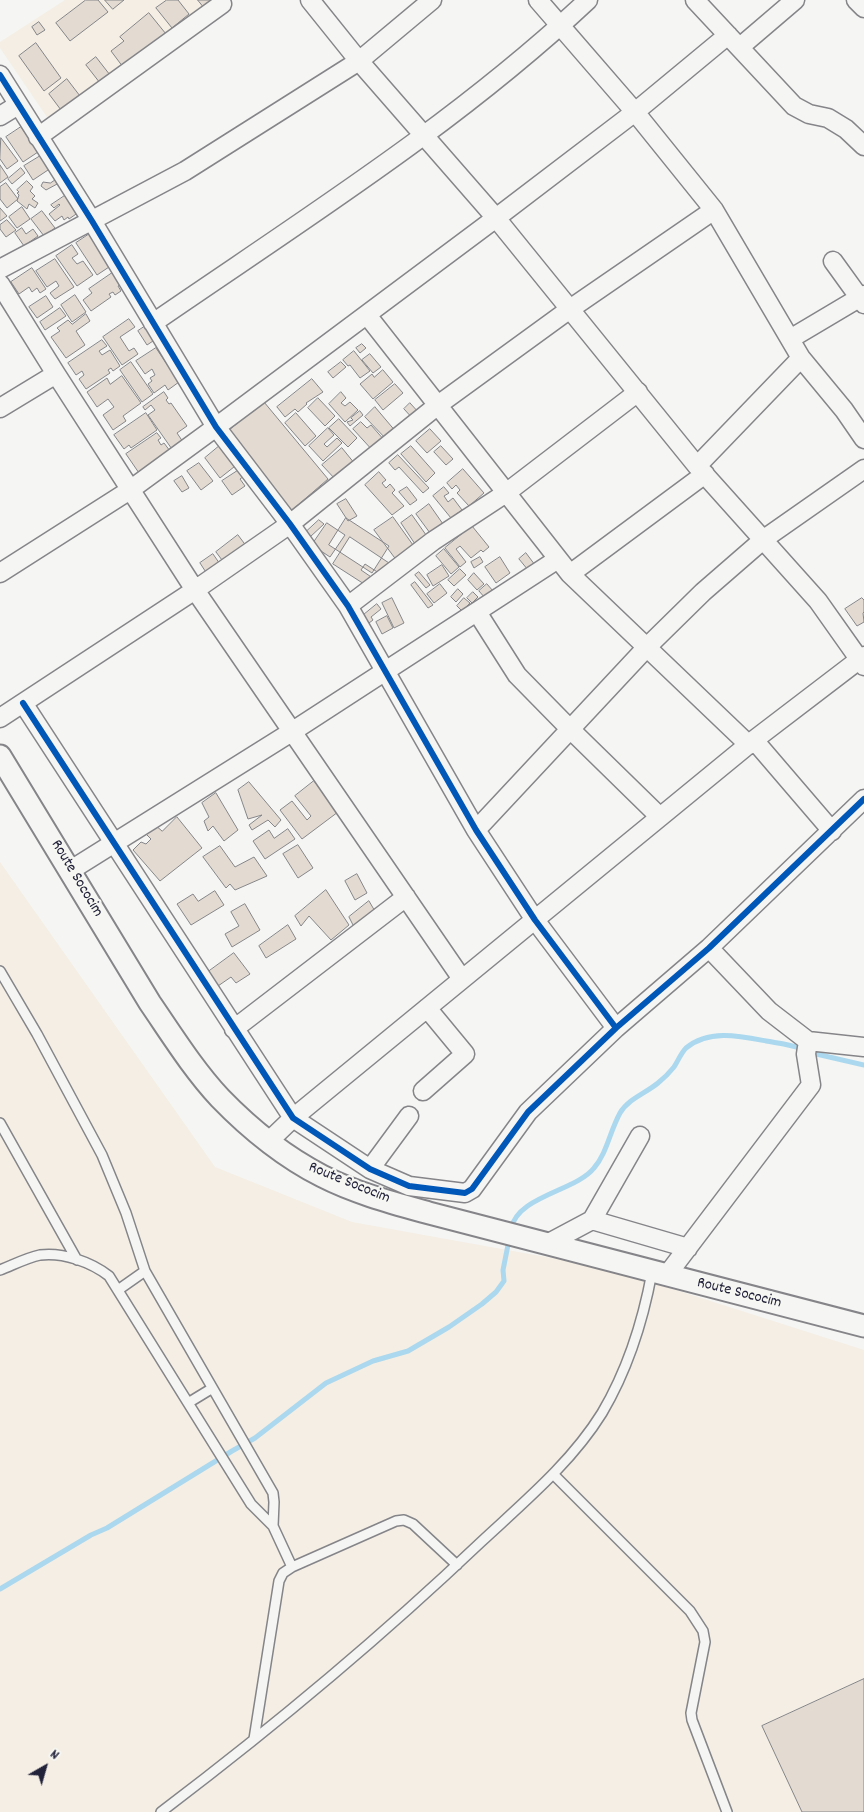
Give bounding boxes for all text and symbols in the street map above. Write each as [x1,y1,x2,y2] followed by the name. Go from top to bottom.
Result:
[45,837,107,921] street label: Route Sococim
[305,1159,393,1209] street label: Route Sococim
[695,1274,783,1314] street label: Route Sococim
[20,1742,70,1792] north arrow
[45,1745,63,1765] text: N

